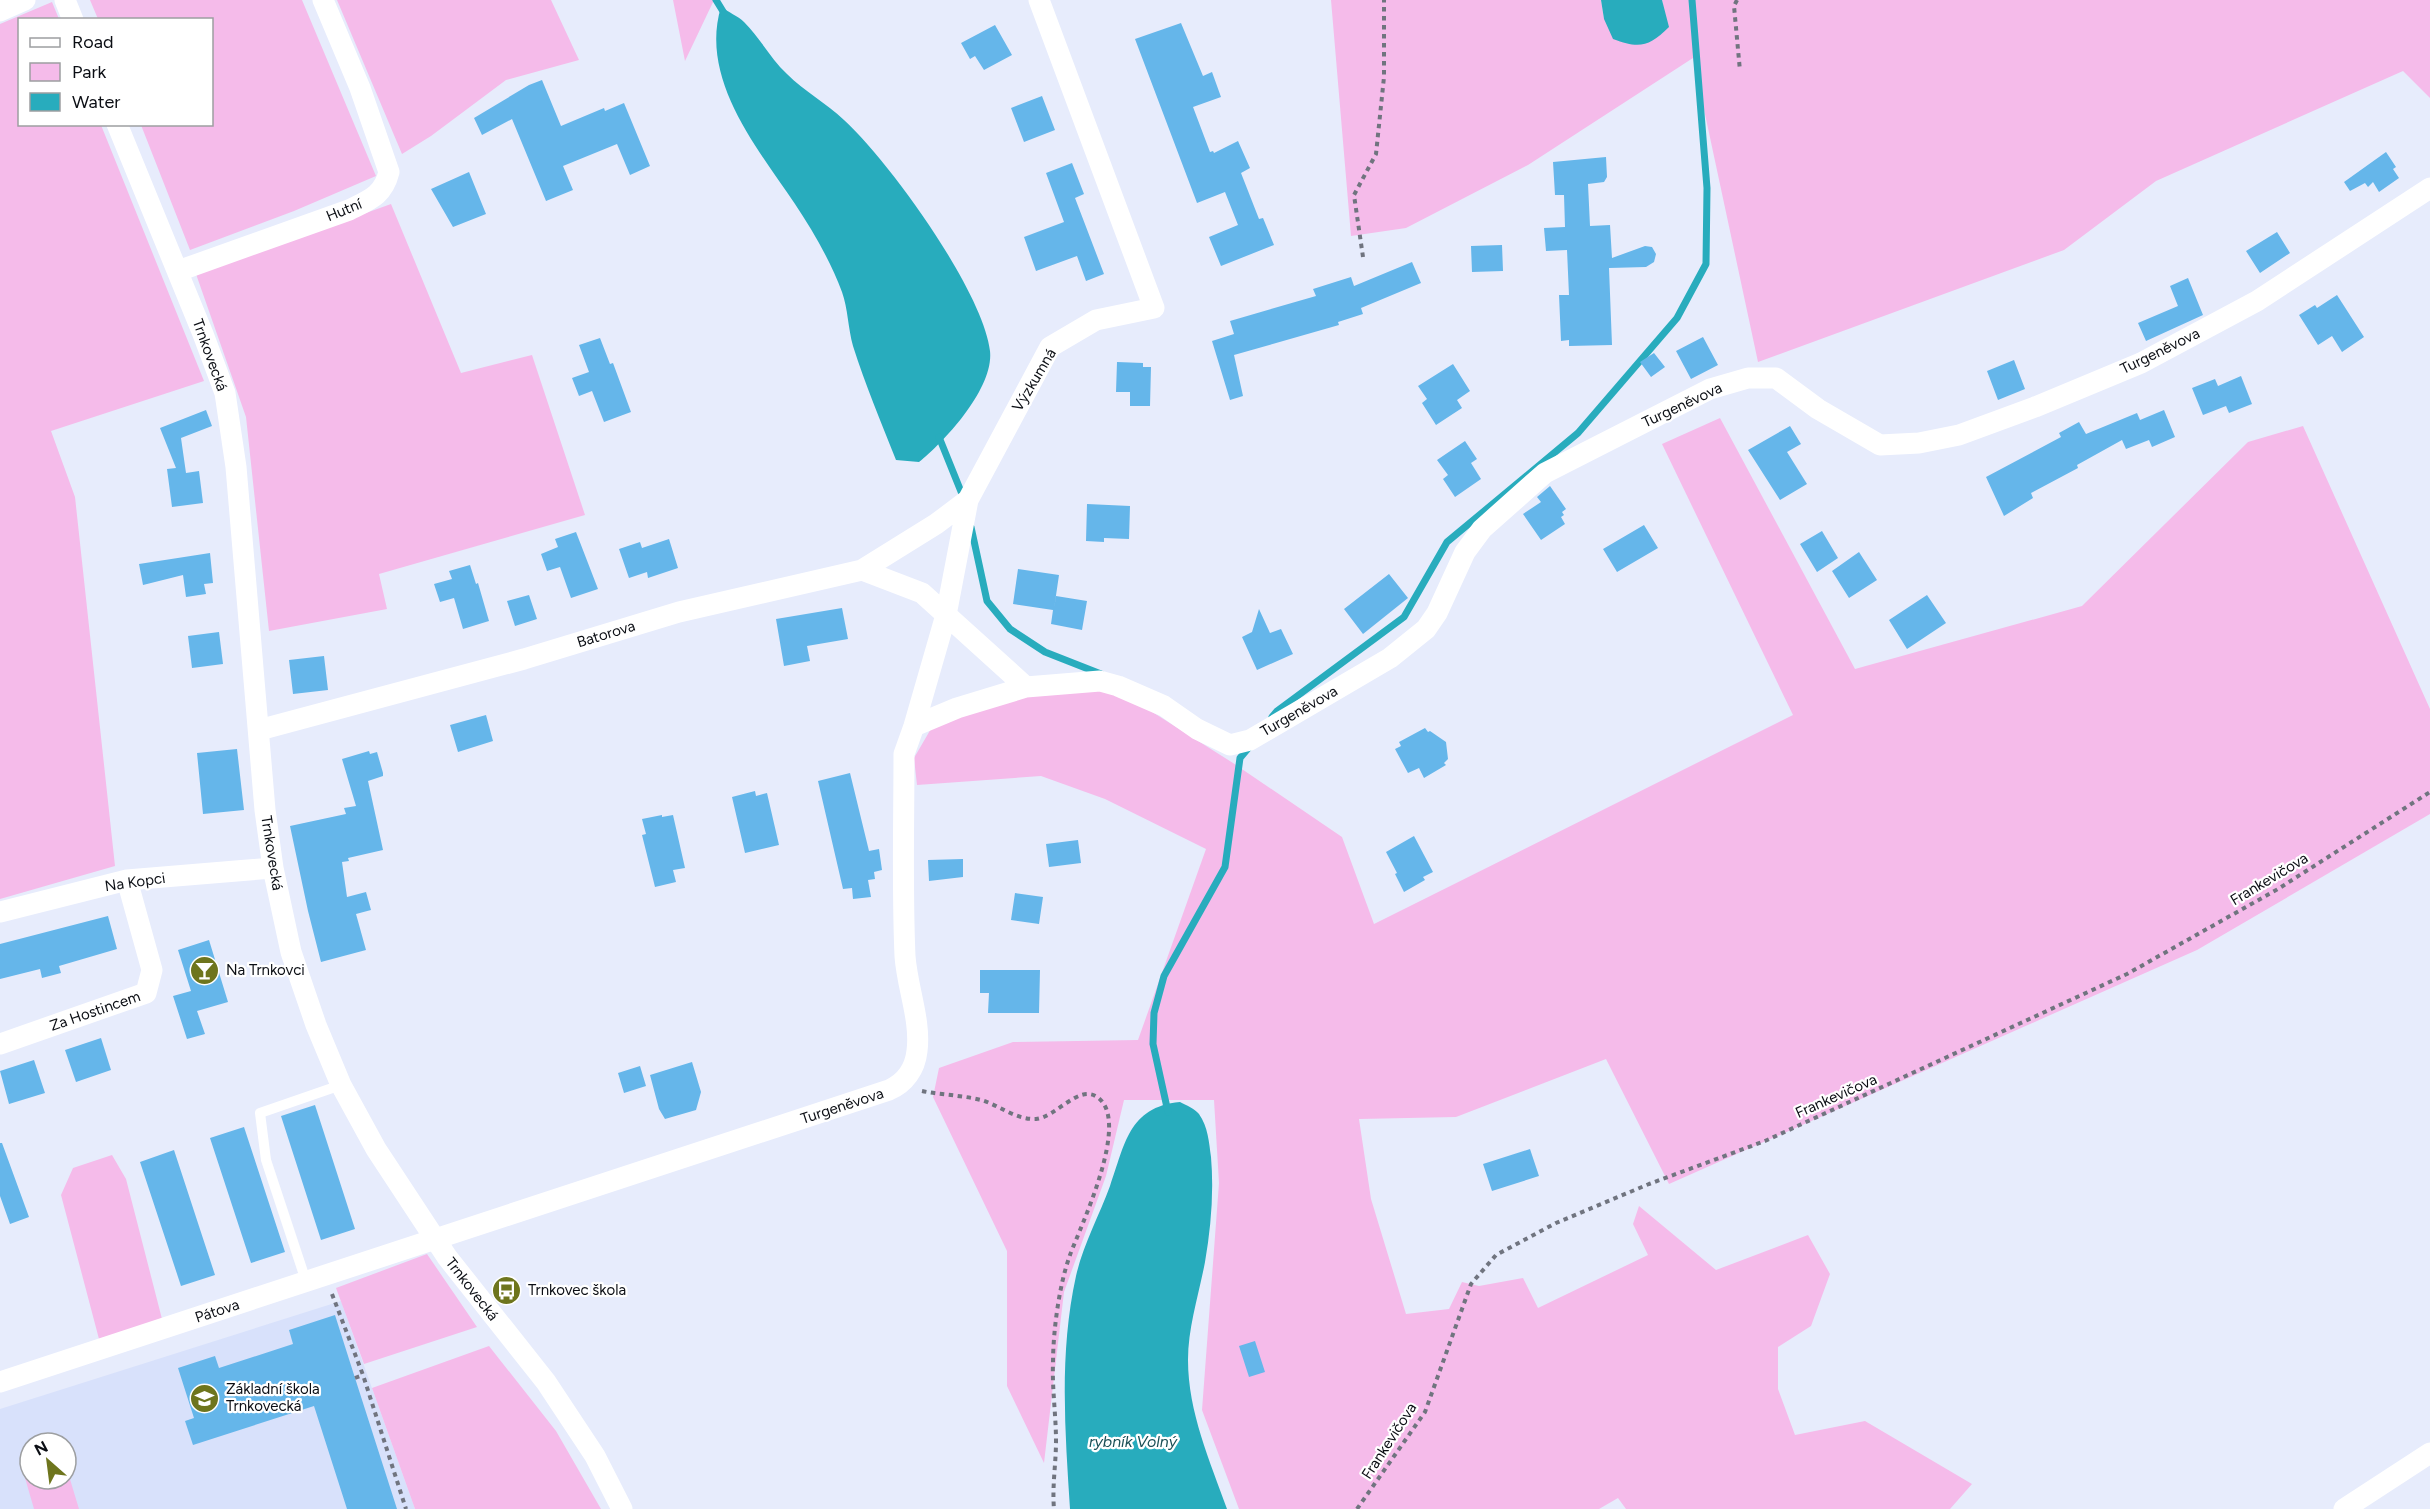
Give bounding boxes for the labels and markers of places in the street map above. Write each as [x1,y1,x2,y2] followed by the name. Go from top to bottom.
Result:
[189,954,221,986] bar icon: Na Trnkovci
[226,961,305,979] place label: Na Trnkovci
[491,1274,523,1306] bus stop icon: Trnkovec škola
[528,1281,626,1299] place label: Trnkovec škola
[226,1380,320,1415] place label: Základní škola Trnkovecká
[189,1382,221,1414] school or university icon: Základní škola Trnkovecká

